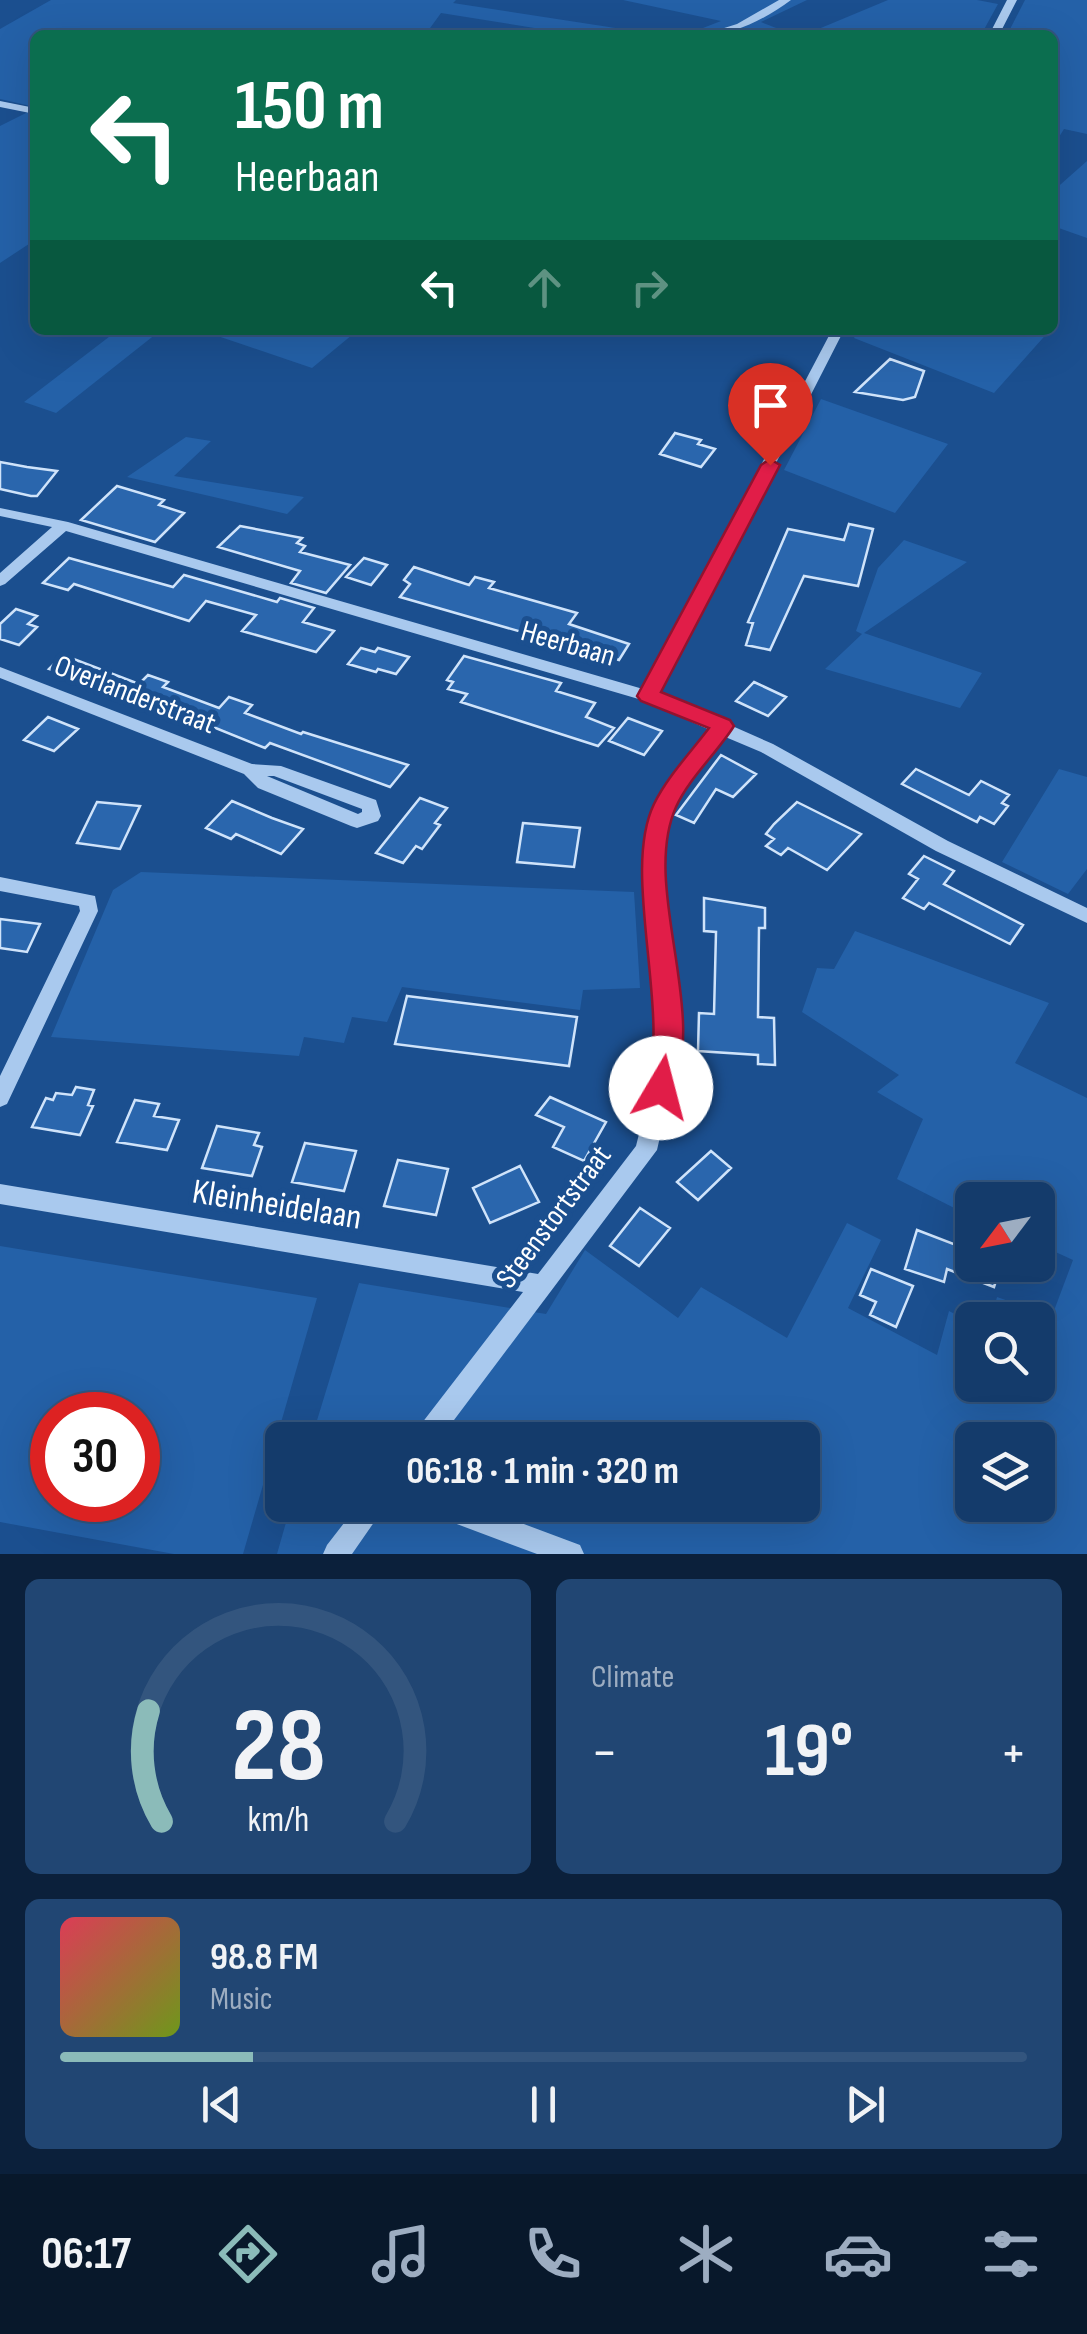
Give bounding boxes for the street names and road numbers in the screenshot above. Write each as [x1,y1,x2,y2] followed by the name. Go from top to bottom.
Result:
[517,613,619,675] street label: Heerbaan
[49,648,221,742] street label: Overlanderstraat
[489,1139,619,1295] street label: Steenstortstraat
[189,1170,365,1240] street label: Kleinheidelaan

